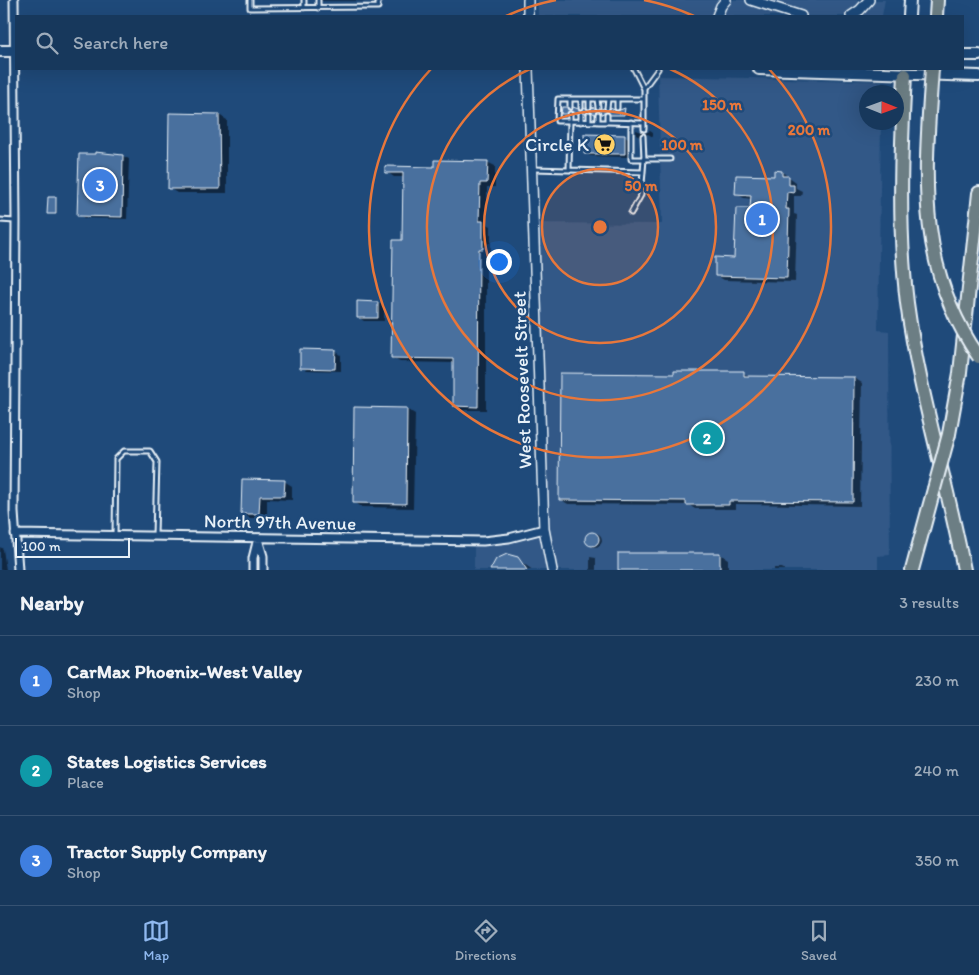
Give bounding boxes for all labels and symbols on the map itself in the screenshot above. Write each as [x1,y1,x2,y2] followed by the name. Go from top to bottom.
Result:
[859,85,904,130] north arrow
[702,96,742,114] text: 150 m
[788,121,831,139] text: 200 m
[593,132,617,156] supermarket icon: Circle K
[525,133,590,156] place label: Circle K
[661,136,703,154] text: 100 m
[84,166,116,204] pin: 3
[624,177,658,195] text: 50 m
[746,200,778,238] pin: 1
[591,218,609,236] centre of rings
[486,249,512,275] your location
[507,291,537,469] street label: West Roosevelt Street
[691,419,723,457] pin: 2
[204,509,356,535] street label: North 97th Avenue
[15,535,130,558] scale bar

